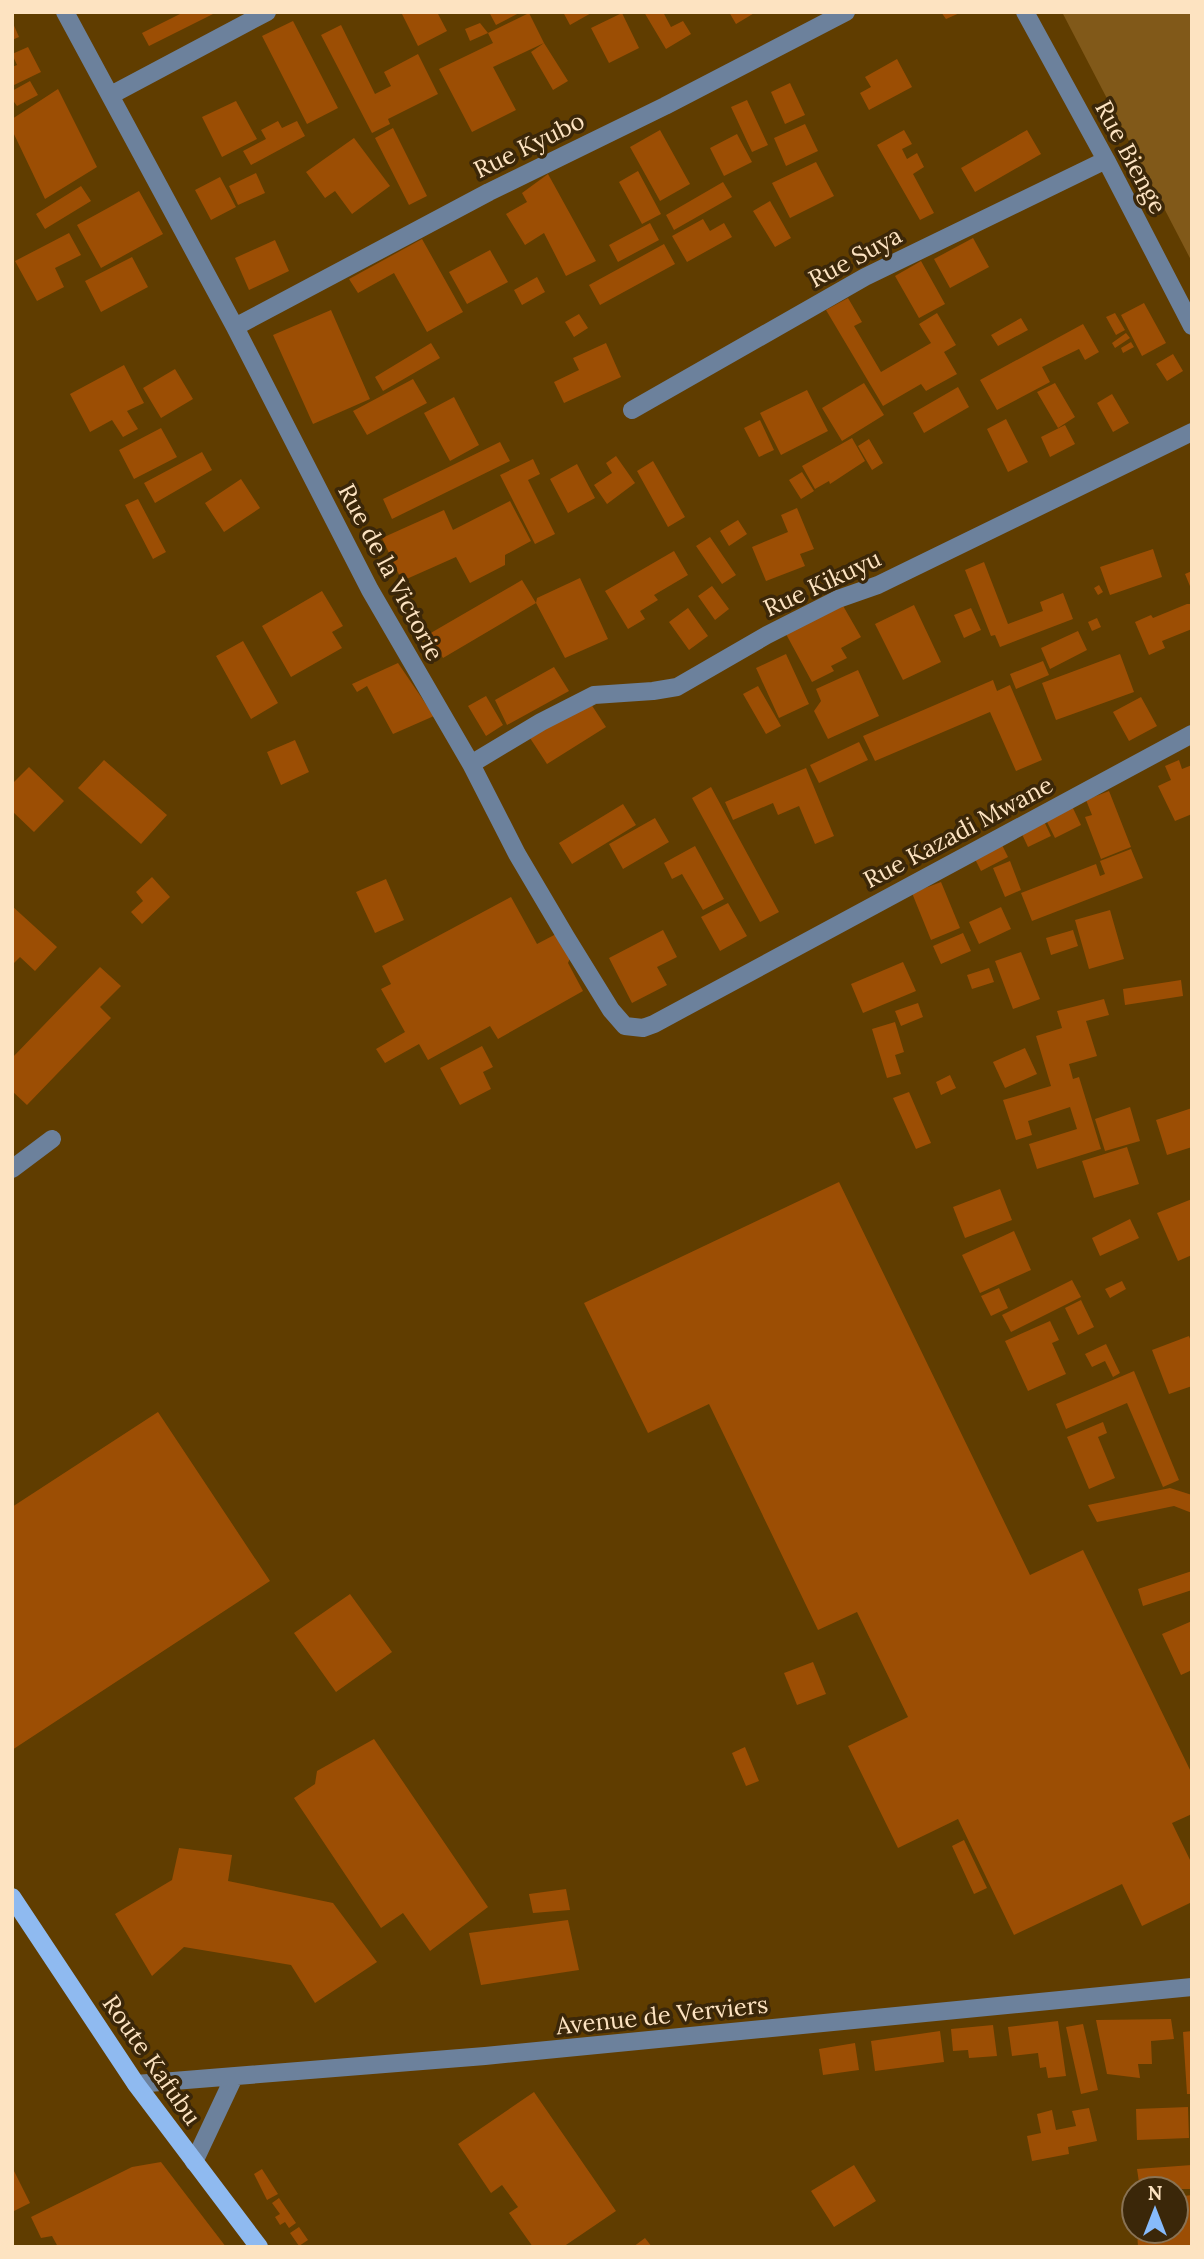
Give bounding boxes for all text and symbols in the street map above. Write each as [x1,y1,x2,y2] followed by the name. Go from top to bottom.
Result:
[1088,95,1174,219] street label: Rue Bienge
[469,105,589,185] street label: Rue Kyubo
[803,220,907,294] street label: Rue Suya
[331,478,451,666] street label: Rue de la Victorie
[758,542,886,624] street label: Rue Kikuyu
[858,769,1058,895] street label: Rue Kazadi Mwane
[553,1988,770,2042] street label: Avenue de Verviers
[96,1989,208,2131] street label: Route Kafubu
[1120,2175,1190,2245] north arrow
[1148,2181,1163,2205] text: N

